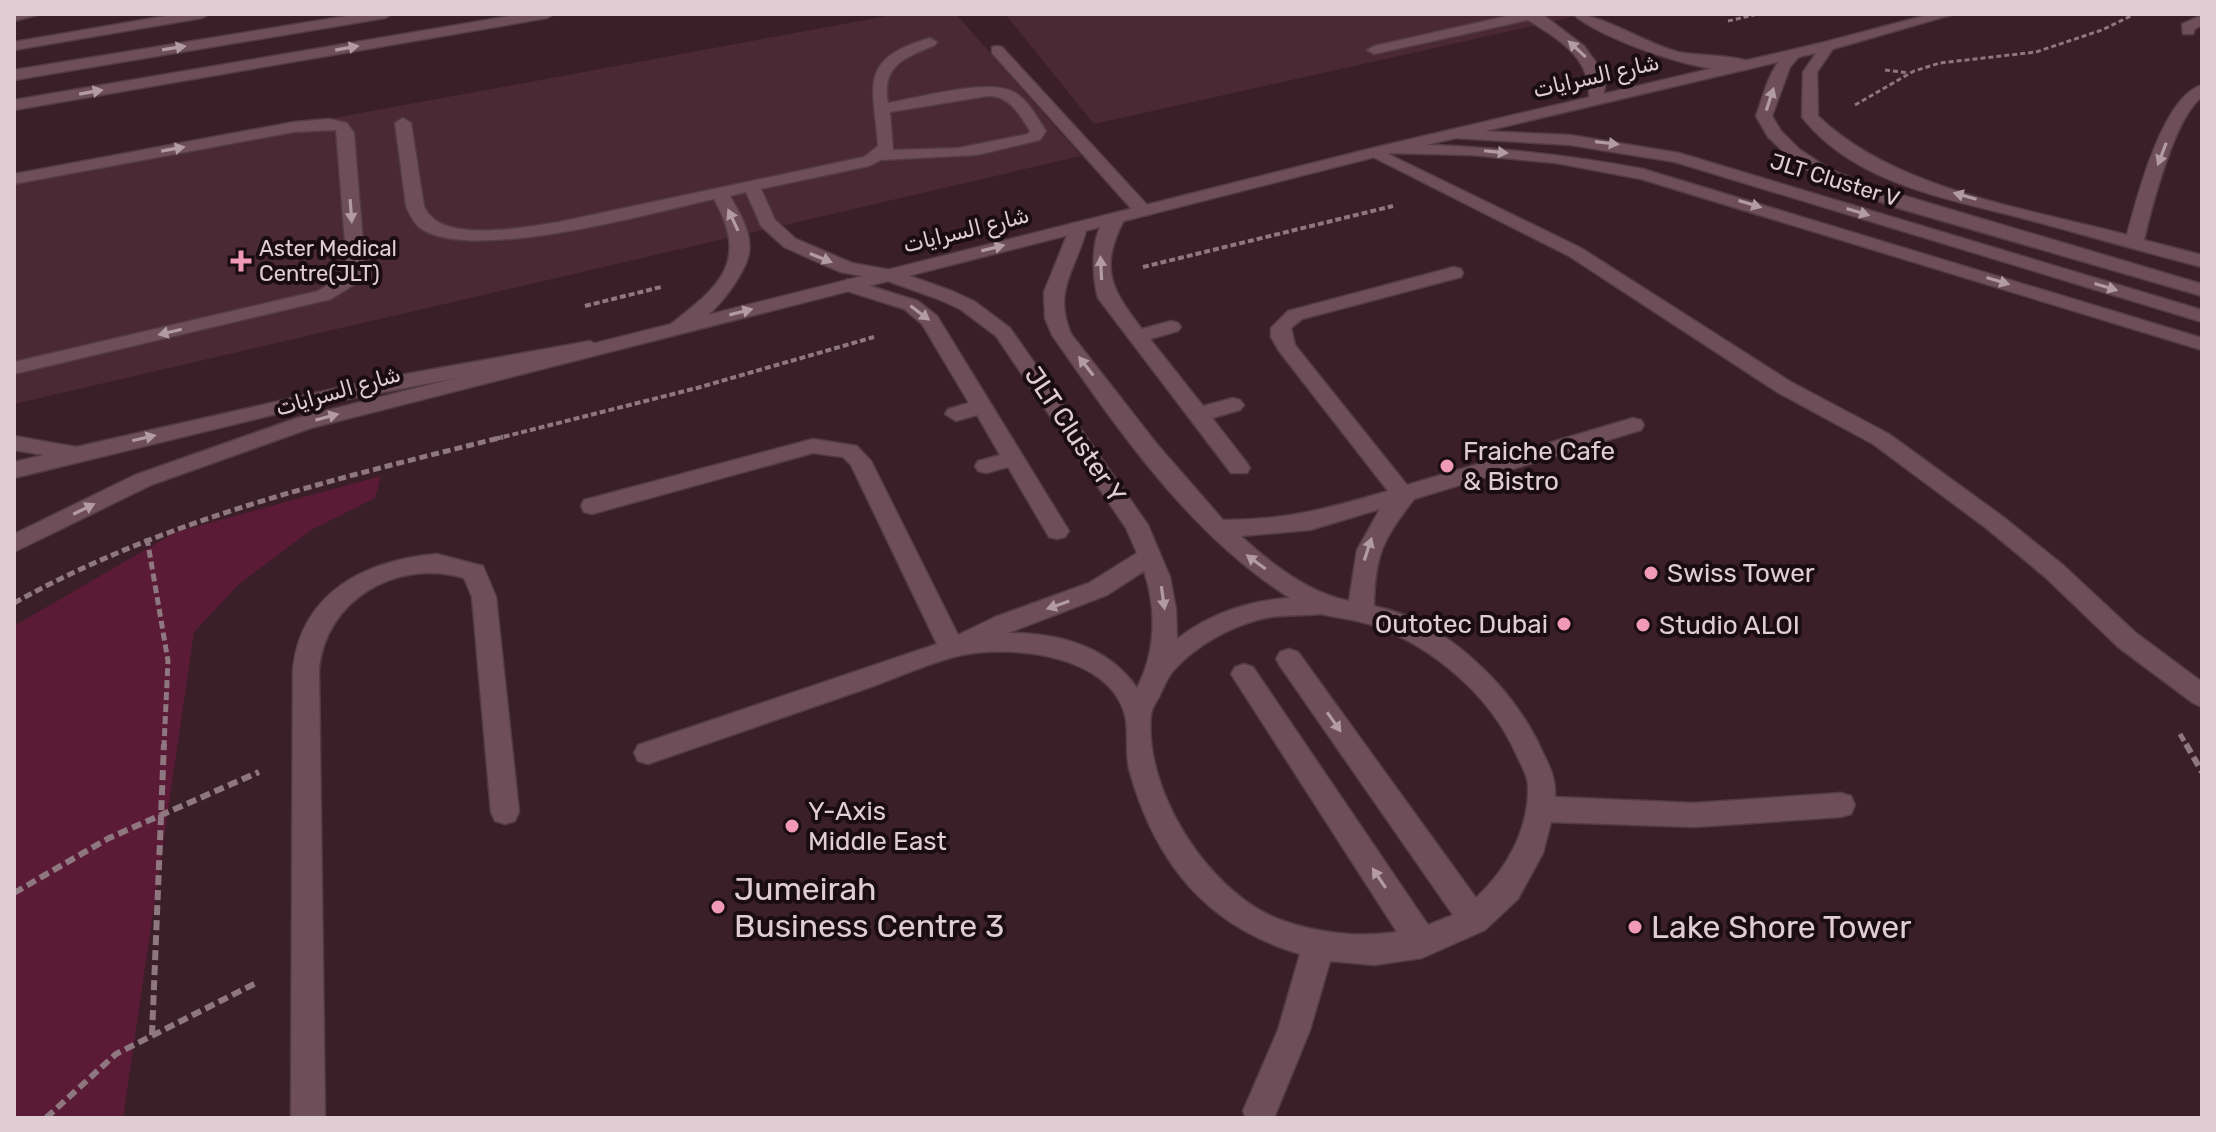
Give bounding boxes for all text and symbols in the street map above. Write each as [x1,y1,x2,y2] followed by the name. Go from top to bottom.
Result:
[1568,41,1587,59] one-way arrow
[162,42,187,54] one-way arrow
[335,42,360,54] one-way arrow
[1530,48,1662,106] street label: شارع السرايات
[79,85,104,97] one-way arrow
[1764,87,1777,111] one-way arrow
[1595,136,1620,149] one-way arrow
[2155,142,2168,166] one-way arrow
[161,143,186,155] one-way arrow
[1484,146,1509,159] one-way arrow
[1767,148,1903,212] street label: JLT Cluster V
[1952,189,1976,202] one-way arrow
[345,198,358,223] one-way arrow
[1738,198,1762,211] one-way arrow
[900,201,1032,261] street label: شارع السرايات
[1846,206,1870,219] one-way arrow
[726,208,740,231] one-way arrow
[259,235,397,287] place label: Aster Medical Centre(JLT)
[981,242,1006,254] one-way arrow
[230,250,252,272] marker: Aster Medical Centre(JLT)
[809,252,833,265] one-way arrow
[1094,255,1107,280] one-way arrow
[1987,275,2011,288] one-way arrow
[2095,281,2119,294] one-way arrow
[910,304,930,320] one-way arrow
[729,305,754,317] one-way arrow
[157,326,182,339] one-way arrow
[1079,356,1095,376] one-way arrow
[272,360,404,424] street label: شارع السرايات
[1018,361,1132,509] street label: JLT Cluster Y
[314,411,339,423] one-way arrow
[132,431,157,444] one-way arrow
[1463,436,1615,497] place label: Fraiche Cafe & Bistro
[1438,457,1456,475] marker: Fraiche Cafe & Bistro
[72,502,95,516] one-way arrow
[1363,537,1375,561] one-way arrow
[1246,554,1266,570] one-way arrow
[1667,558,1815,589] place label: Swiss Tower
[1642,564,1660,582] marker: Swiss Tower
[1157,586,1170,611] one-way arrow
[1046,599,1070,611] one-way arrow
[1375,609,1548,640] place label: Outotec Dubai
[1659,610,1800,641] place label: Studio ALOI
[1555,615,1573,633] marker: Outotec Dubai
[1634,616,1652,634] marker: Studio ALOI
[1326,712,1341,733] one-way arrow
[808,796,947,857] place label: Y-Axis Middle East
[783,817,801,835] marker: Y-Axis Middle East
[1372,867,1387,888] one-way arrow
[734,870,1004,945] place label: Jumeirah Business Centre 3
[709,898,727,916] marker: Jumeirah Business Centre 3
[1651,908,1911,946] place label: Lake Shore Tower
[1626,918,1644,936] marker: Lake Shore Tower

